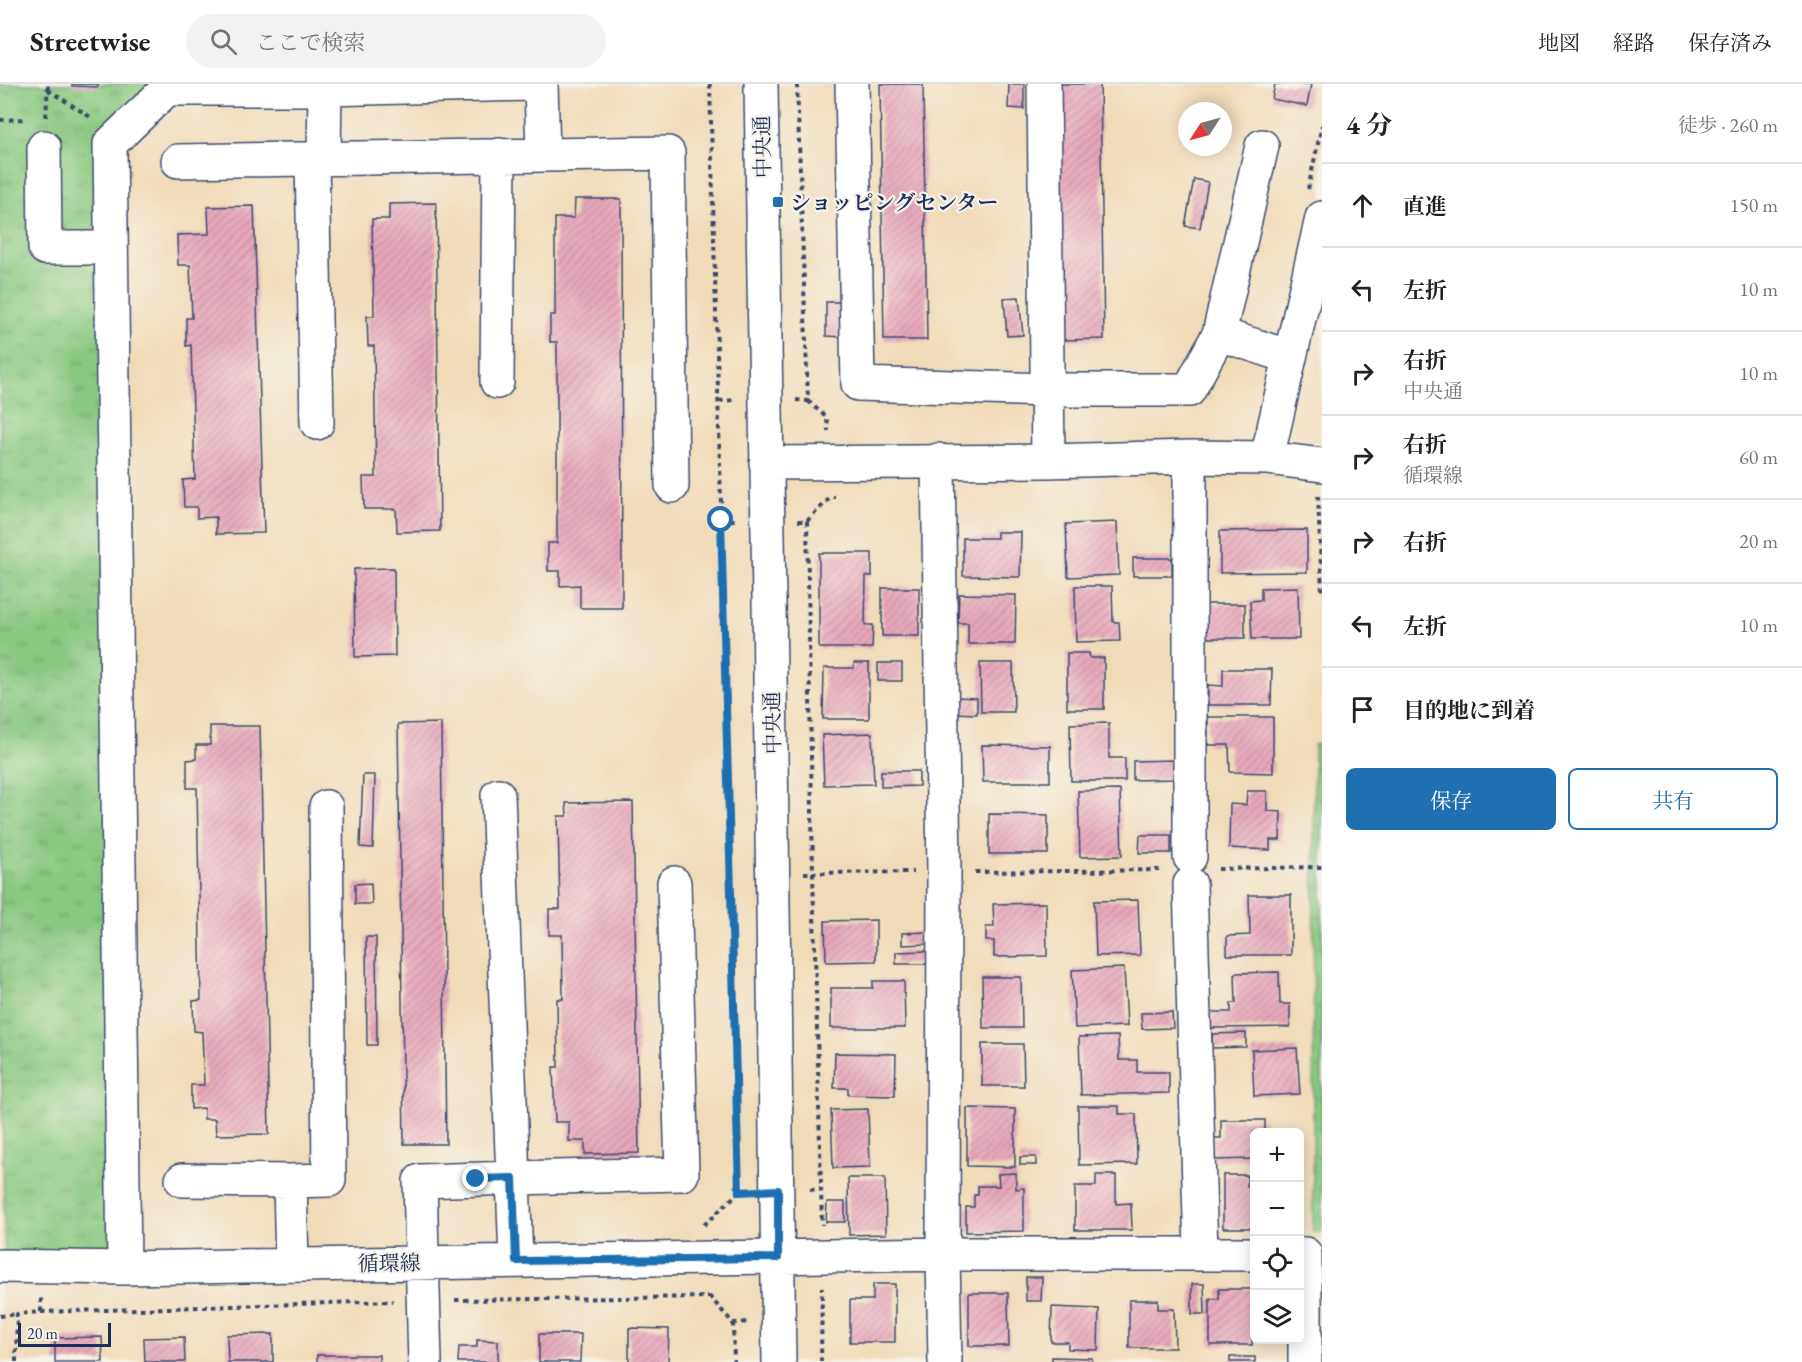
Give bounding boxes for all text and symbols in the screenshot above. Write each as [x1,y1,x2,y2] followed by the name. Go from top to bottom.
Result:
[186,14,606,68] search box
[30,23,150,59] text: Streetwise
[207,25,240,58] icon: search
[255,28,365,57] text: ここで検索
[1538,29,1580,56] text: 地図
[1613,29,1655,56] text: 経路
[1688,29,1772,56] text: 保存済み
[1178,102,1232,156] north arrow
[1346,108,1392,142] text: 4 分
[1678,112,1778,138] text: 徒歩 · 260 m
[748,115,776,179] street label: 中央通
[790,189,998,216] place label: ショッピングセンター
[1346,189,1379,222] icon: ahead
[1403,192,1447,221] text: 直進
[1730,192,1778,218] text: 150 m
[771,195,785,209] marker: ショッピングセンター
[1346,273,1379,306] icon: left
[1403,276,1447,305] text: 左折
[1739,276,1778,302] text: 10 m
[1403,346,1447,375] text: 右折
[1346,357,1379,390] icon: right
[1739,360,1778,386] text: 10 m
[1403,378,1463,404] text: 中央通
[1403,430,1447,459] text: 右折
[1346,441,1379,474] icon: right
[1739,444,1778,470] text: 60 m
[1403,462,1463,488] text: 循環線
[707,506,733,532] route start
[1346,525,1379,558] icon: right
[1403,528,1447,557] text: 右折
[1739,528,1778,554] text: 20 m
[1346,609,1379,642] icon: left
[1403,612,1447,641] text: 左折
[1739,612,1778,638] text: 10 m
[758,691,786,755] street label: 中央通
[1346,693,1379,726] icon: arrive
[1403,696,1535,725] text: 目的地に到着
[1346,768,1556,830] button: 保存
[1568,768,1778,830] button: 共有
[1250,1128,1304,1344] map controls
[1250,1128,1304,1182] button: +
[462,1165,488,1191] route end
[1250,1182,1304,1236] button: −
[1250,1236,1304,1290] button: locate
[357,1249,421,1277] street label: 循環線
[1250,1290,1304,1344] button: layers
[18,1320,111,1348] scale bar
[27,1323,58,1344] text: 20 m

